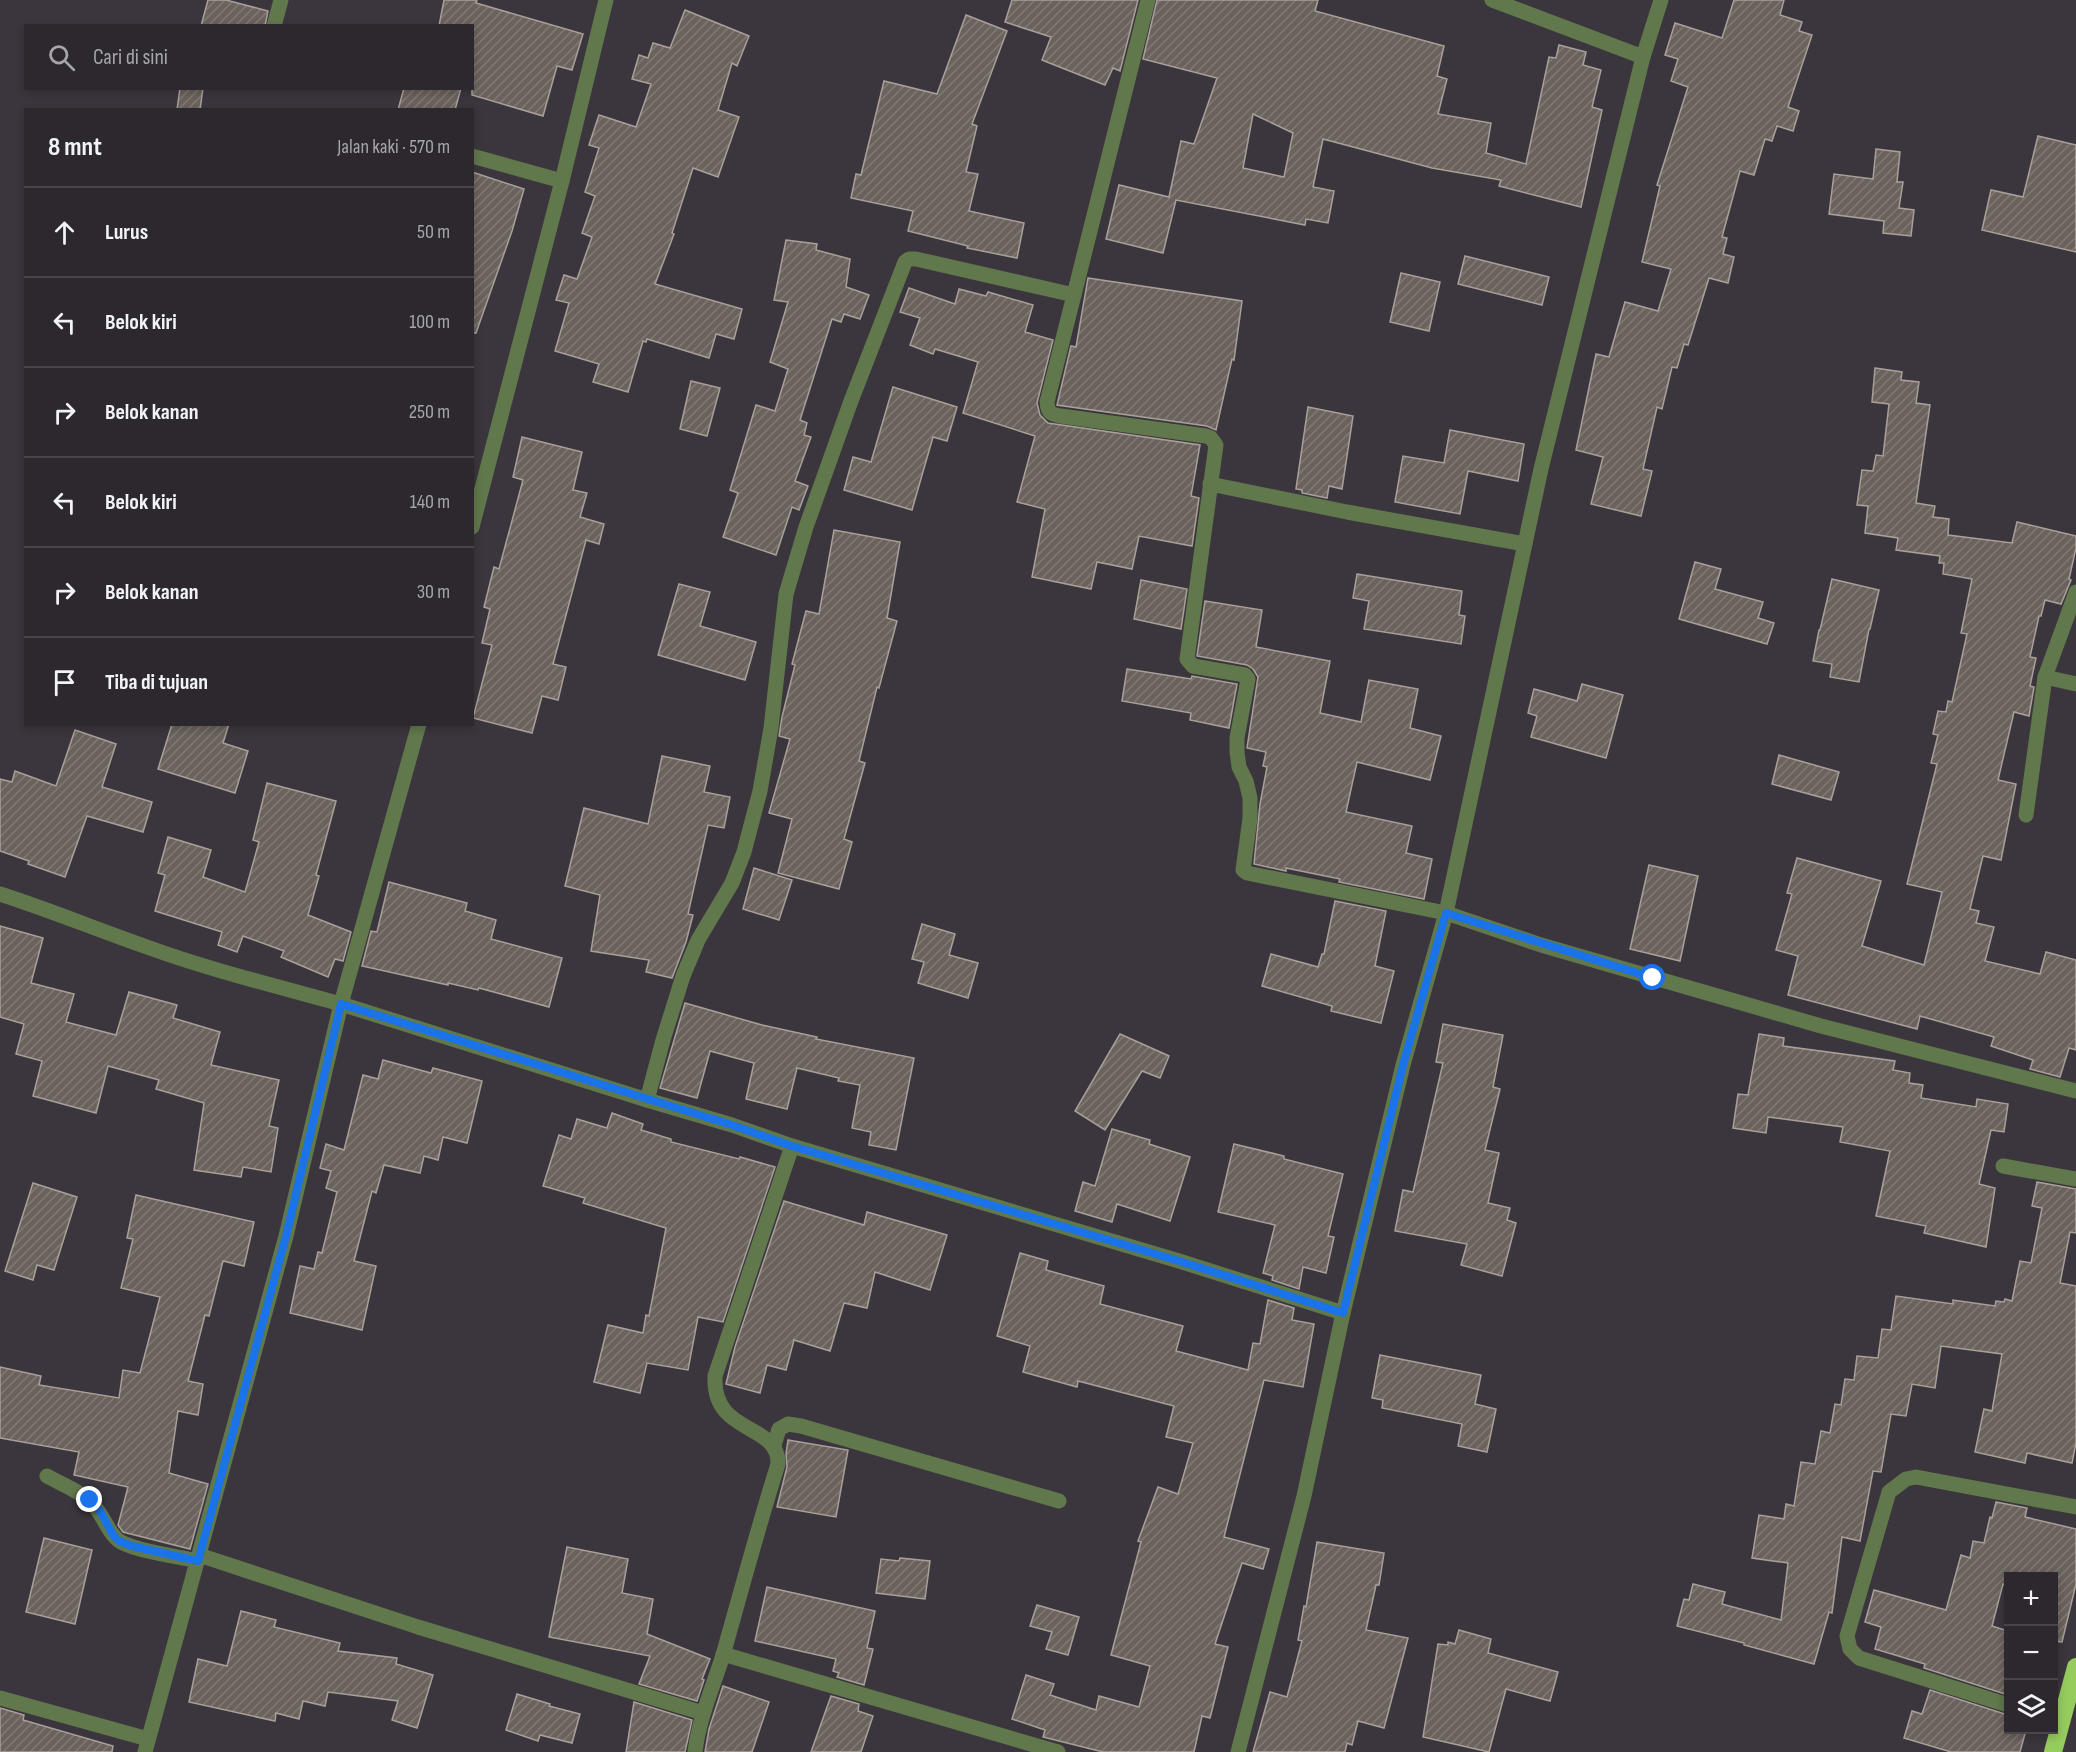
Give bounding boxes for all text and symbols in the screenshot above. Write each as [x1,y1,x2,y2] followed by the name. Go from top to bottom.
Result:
[24,24,474,90] search box
[45,41,78,74] icon: search
[93,44,168,71] text: Cari di sini
[48,132,102,163] text: 8 mnt
[337,135,450,159] text: Jalan kaki · 570 m
[48,216,81,249] icon: ahead
[105,219,148,246] text: Lurus
[417,220,450,244] text: 50 m
[48,306,81,339] icon: left
[105,309,177,336] text: Belok kiri
[409,310,450,334] text: 100 m
[48,396,81,429] icon: right
[105,399,198,426] text: Belok kanan
[409,400,450,424] text: 250 m
[48,486,81,519] icon: left
[105,489,177,516] text: Belok kiri
[410,490,450,514] text: 140 m
[48,576,81,609] icon: right
[105,579,198,606] text: Belok kanan
[417,580,450,604] text: 30 m
[48,666,81,699] icon: arrive
[105,669,208,696] text: Tiba di tujuan
[1639,964,1665,990] route start
[76,1486,102,1512] route end
[2004,1572,2058,1734] map controls
[2004,1572,2058,1626] button: +
[2004,1626,2058,1680] button: −
[2004,1680,2058,1734] button: layers

